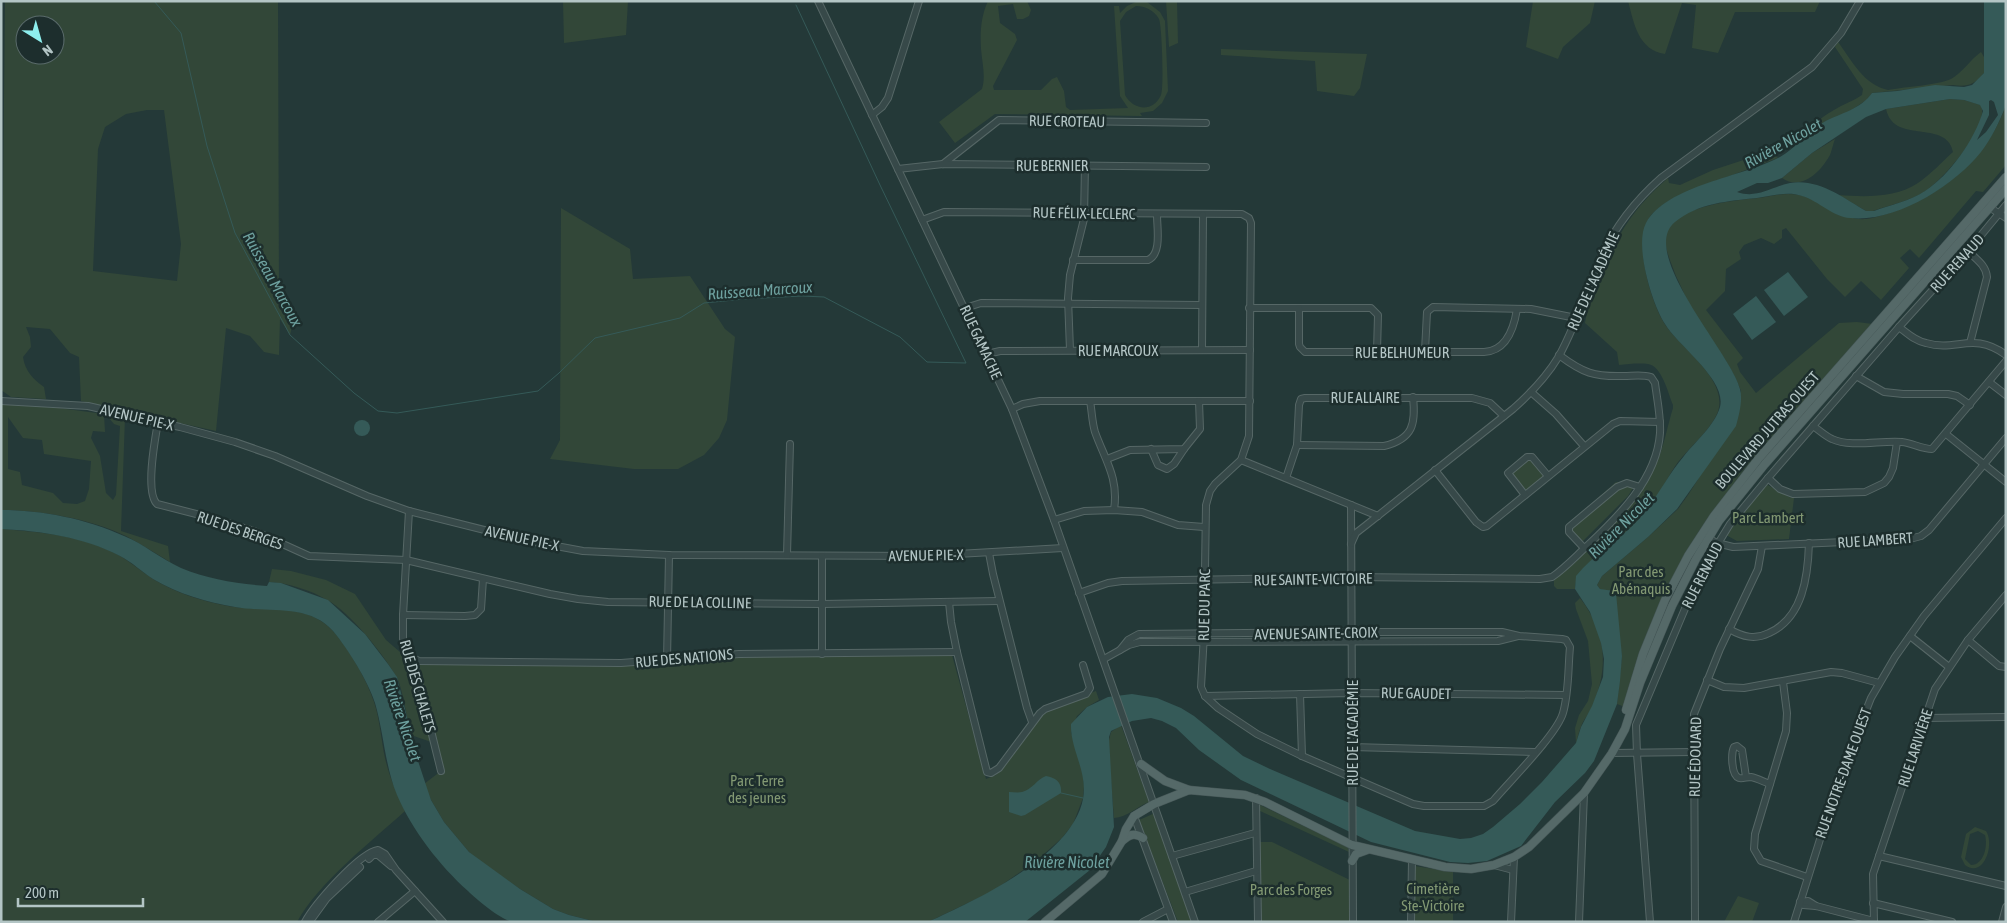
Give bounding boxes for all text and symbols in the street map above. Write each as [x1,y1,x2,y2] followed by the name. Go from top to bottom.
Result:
[15,15,65,65] north arrow
[40,42,56,59] text: N
[1029,112,1105,130] street label: RUE CROTEAU
[1741,114,1825,172] water label: Rivière Nicolet
[1016,157,1089,174] street label: RUE BERNIER
[1033,204,1136,222] street label: RUE FÉLIX-LECLERC
[240,229,307,330] water label: Ruisseau Marcoux
[1564,229,1622,333] street label: RUE DE L'ACADÉMIE
[1927,231,1987,295] street label: RUE RENAUD
[707,277,814,303] water label: Ruisseau Marcoux
[957,302,1006,382] street label: RUE GAMACHE
[1078,342,1158,359] street label: RUE MARCOUX
[1355,344,1450,361] street label: RUE BELHUMEUR
[1712,368,1823,492] street label: BOULEVARD JUTRAS OUEST
[1331,389,1400,406] street label: RUE ALLAIRE
[99,400,176,434] street label: AVENUE PIE-X
[1584,488,1658,562] water label: Rivière Nicolet
[195,507,285,553] street label: RUE DES BERGES
[1732,509,1804,526] park label: Parc Lambert
[484,522,561,554] street label: AVENUE PIE-X
[1837,529,1914,551] street label: RUE LAMBERT
[1678,539,1726,611] street label: RUE RENAUD
[888,546,964,564] street label: AVENUE PIE-X
[1612,563,1670,597] park label: Parc des Abénaquis
[1195,568,1213,641] street label: RUE DU PARC
[1254,569,1373,589] street label: RUE SAINTE-VICTOIRE
[648,593,752,611] street label: RUE DE LA COLLINE
[1254,623,1378,643] street label: AVENUE SAINTE-CROIX
[397,638,439,734] street label: RUE DES CHALETS
[635,645,733,671] street label: RUE DES NATIONS
[381,677,426,764] water label: Rivière Nicolet
[1344,680,1361,786] street label: RUE DE L'ACADÉMIE
[1381,684,1452,702] street label: RUE GAUDET
[1812,705,1875,840] street label: RUE NOTRE-DAME OUEST
[1894,706,1936,789] street label: RUE LARIVIÈRE
[1686,717,1704,797] street label: RUE ÉDOUARD
[728,772,786,806] park label: Parc Terre des jeunes
[1024,853,1110,871] water label: Rivière Nicolet
[18,876,142,908] scale bar
[1401,880,1465,914] park label: Cimetière Ste-Victoire
[1250,881,1332,898] park label: Parc des Forges
[25,884,59,901] text: 200 m

